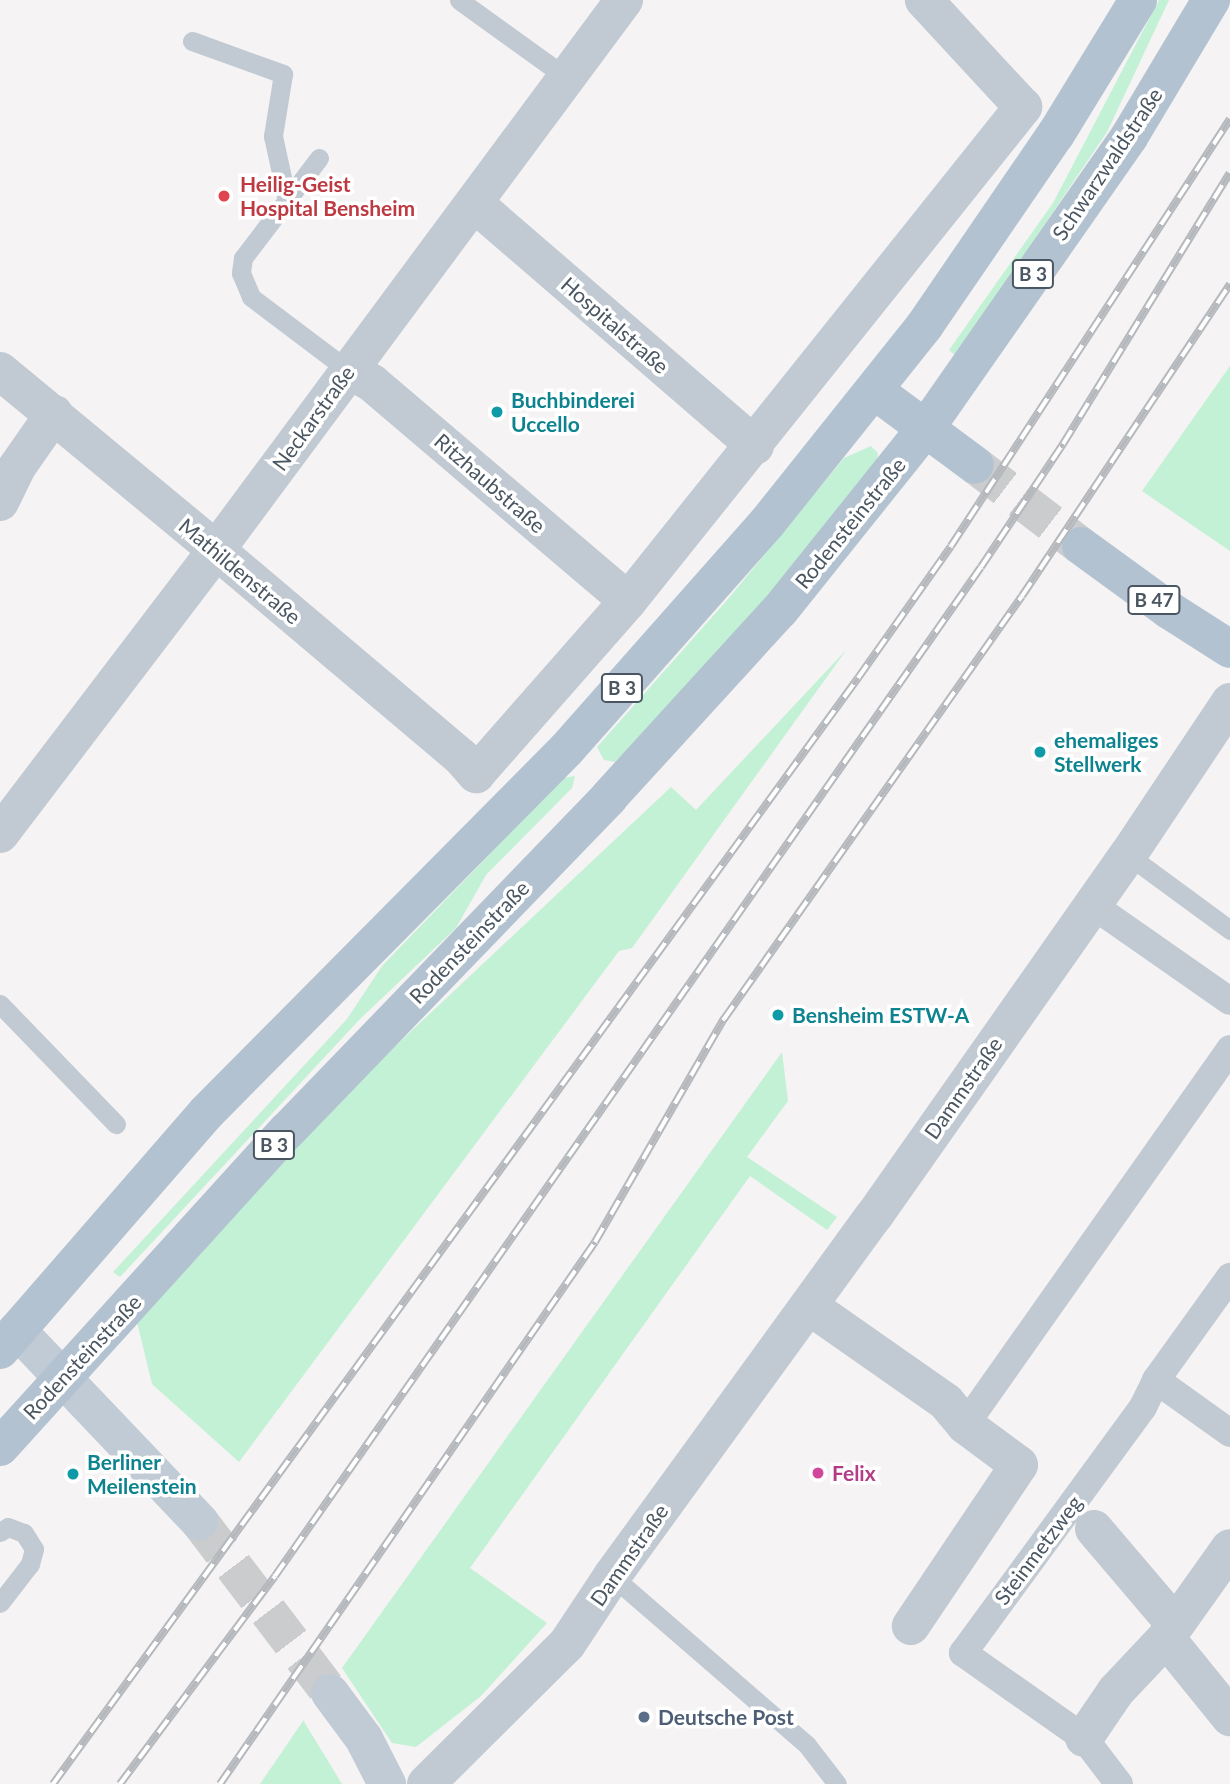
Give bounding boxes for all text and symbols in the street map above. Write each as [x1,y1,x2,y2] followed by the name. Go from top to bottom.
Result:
[1047,83,1167,245] street label: Schwarzwaldstraße
[240,171,415,221] place label: Heilig-Geist Hospital Bensheim
[214,186,234,206] marker: Heilig-Geist Hospital Bensheim
[1010,258,1056,290] road number: B 3
[556,271,674,379] street label: Hospitalstraße
[267,361,359,475] street label: Neckarstraße
[511,387,635,437] place label: Buchbinderei Uccello
[489,404,505,420] marker: Buchbinderei Uccello
[429,428,551,538] street label: Ritzhaubstraße
[789,452,911,594] street label: Rodensteinstraße
[174,513,306,629] street label: Mathildenstraße
[1126,584,1182,615] road number: B 47
[599,673,645,704] road number: B 3
[1054,727,1158,777] place label: ehemaliges Stellwerk
[1032,744,1048,760] marker: ehemaliges Stellwerk
[404,875,534,1009] street label: Rodensteinstraße
[792,1002,969,1028] place label: Bensheim ESTW-A
[770,1007,786,1023] marker: Bensheim ESTW-A
[919,1032,1007,1144] street label: Dammstraße
[251,1130,297,1161] road number: B 3
[18,1289,146,1425] street label: Rodensteinstraße
[87,1449,197,1499] place label: Berliner Meilenstein
[832,1460,876,1486] place label: Felix
[810,1465,826,1481] marker: Felix
[65,1466,81,1482] marker: Berliner Meilenstein
[989,1491,1087,1609] street label: Steinmetzweg
[585,1499,673,1611] street label: Dammstraße
[658,1704,794,1730] place label: Deutsche Post
[636,1709,652,1725] marker: Deutsche Post

